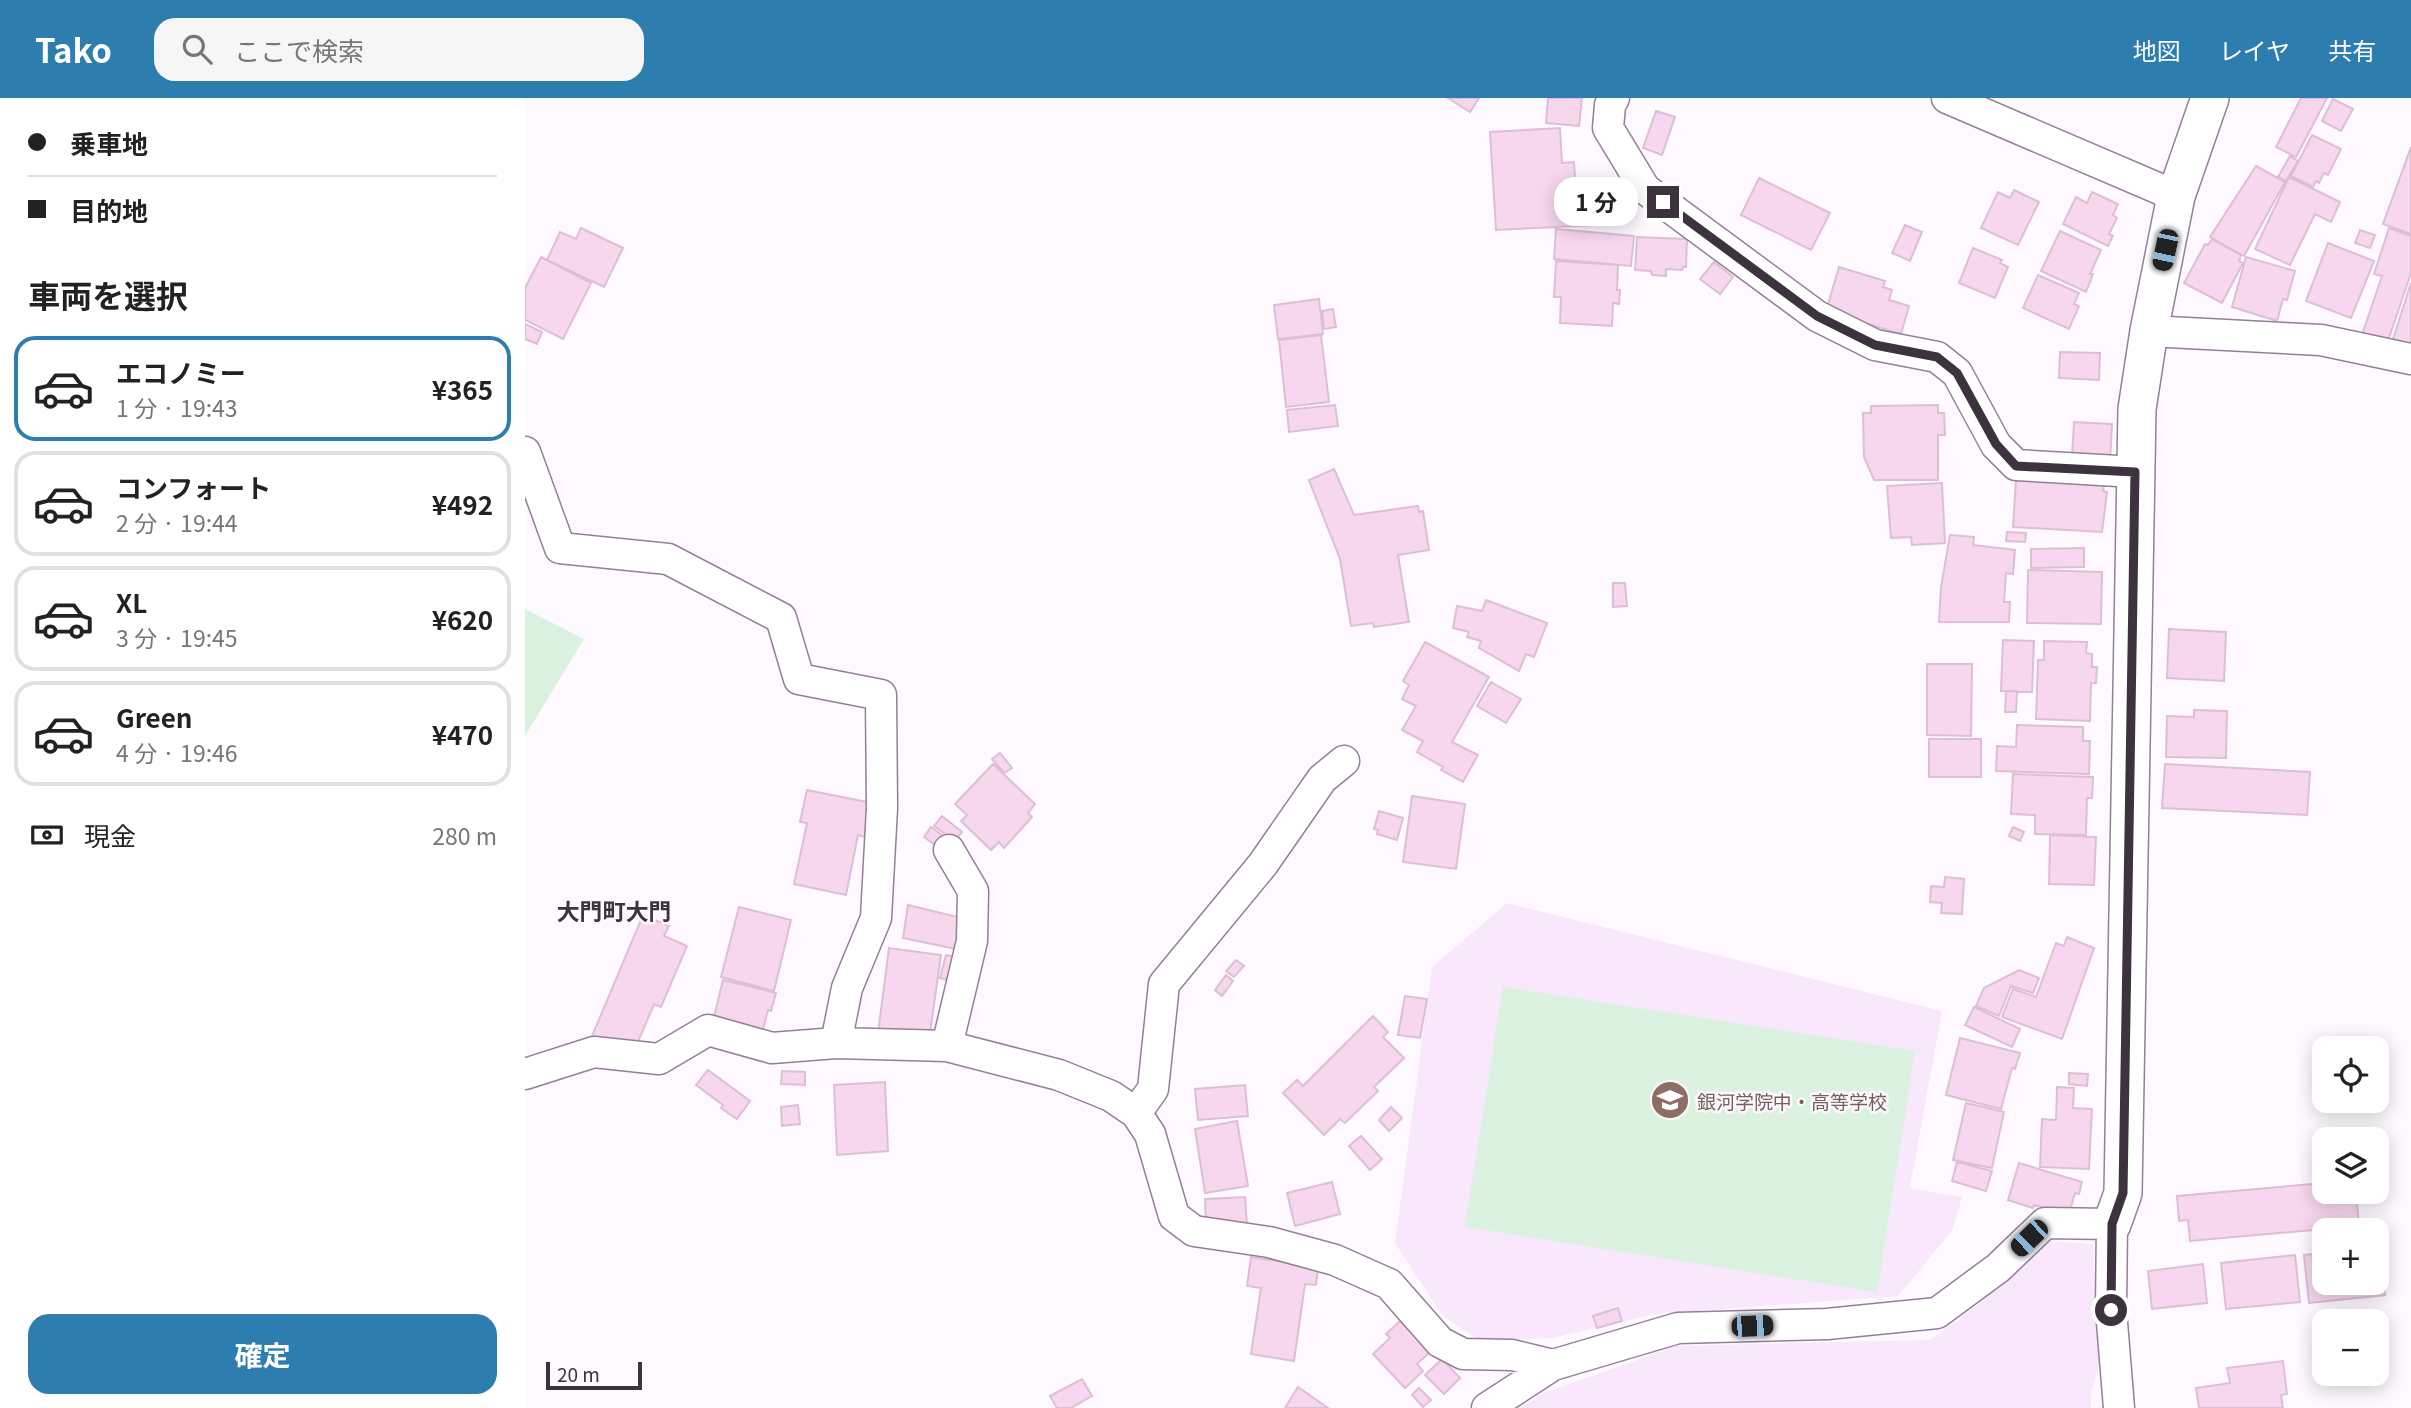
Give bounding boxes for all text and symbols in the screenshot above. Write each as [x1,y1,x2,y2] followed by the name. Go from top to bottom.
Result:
[154,18,644,81] search box
[35,25,112,73] text: Tako
[178,30,216,68] icon: search
[234,31,364,68] text: ここで検索
[2133,32,2181,67] text: 地図
[2219,32,2290,67] text: レイヤ
[2328,32,2376,67] text: 共有
[70,124,148,161] text: 乗車地
[1555,178,1639,226] callout: 1 分
[1575,184,1617,218] text: 1 分
[1647,186,1679,218] route end
[70,191,148,228] text: 目的地
[2151,227,2180,273] car
[28,271,188,317] text: 車両を選択
[116,353,246,390] text: エコノミー
[32,357,95,420] icon: car
[432,370,493,407] text: ¥365
[116,390,238,424] text: 1 分 · 19:43
[116,468,271,505] text: コンフォート
[32,472,95,535] icon: car
[432,485,493,522] text: ¥492
[116,505,238,539] text: 2 分 · 19:44
[116,583,147,620] text: XL
[32,587,95,650] icon: car
[432,600,493,637] text: ¥620
[116,620,238,654] text: 3 分 · 19:45
[116,698,192,735] text: Green
[32,702,95,765] icon: car
[432,715,493,752] text: ¥470
[116,735,238,769] text: 4 分 · 19:46
[28,816,66,854] icon: cash
[84,816,136,853] text: 現金
[432,818,497,852] text: 280 m
[557,893,672,927] district label: 大門町大門
[2312,1036,2389,1386] map controls
[2312,1036,2389,1113] button: locate
[1649,1079,1691,1121] school or university icon: 銀河学院中・高等学校
[1697,1087,1887,1114] place label: 銀河学院中・高等学校
[2312,1127,2389,1204] button: layers
[2007,1216,2052,1260] car
[2312,1218,2389,1295] button: +
[2095,1294,2127,1326] route start
[2312,1309,2389,1386] button: −
[28,1314,497,1394] button: 確定
[1731,1315,1774,1337] car
[546,1359,642,1391] scale bar
[557,1360,600,1387] text: 20 m

